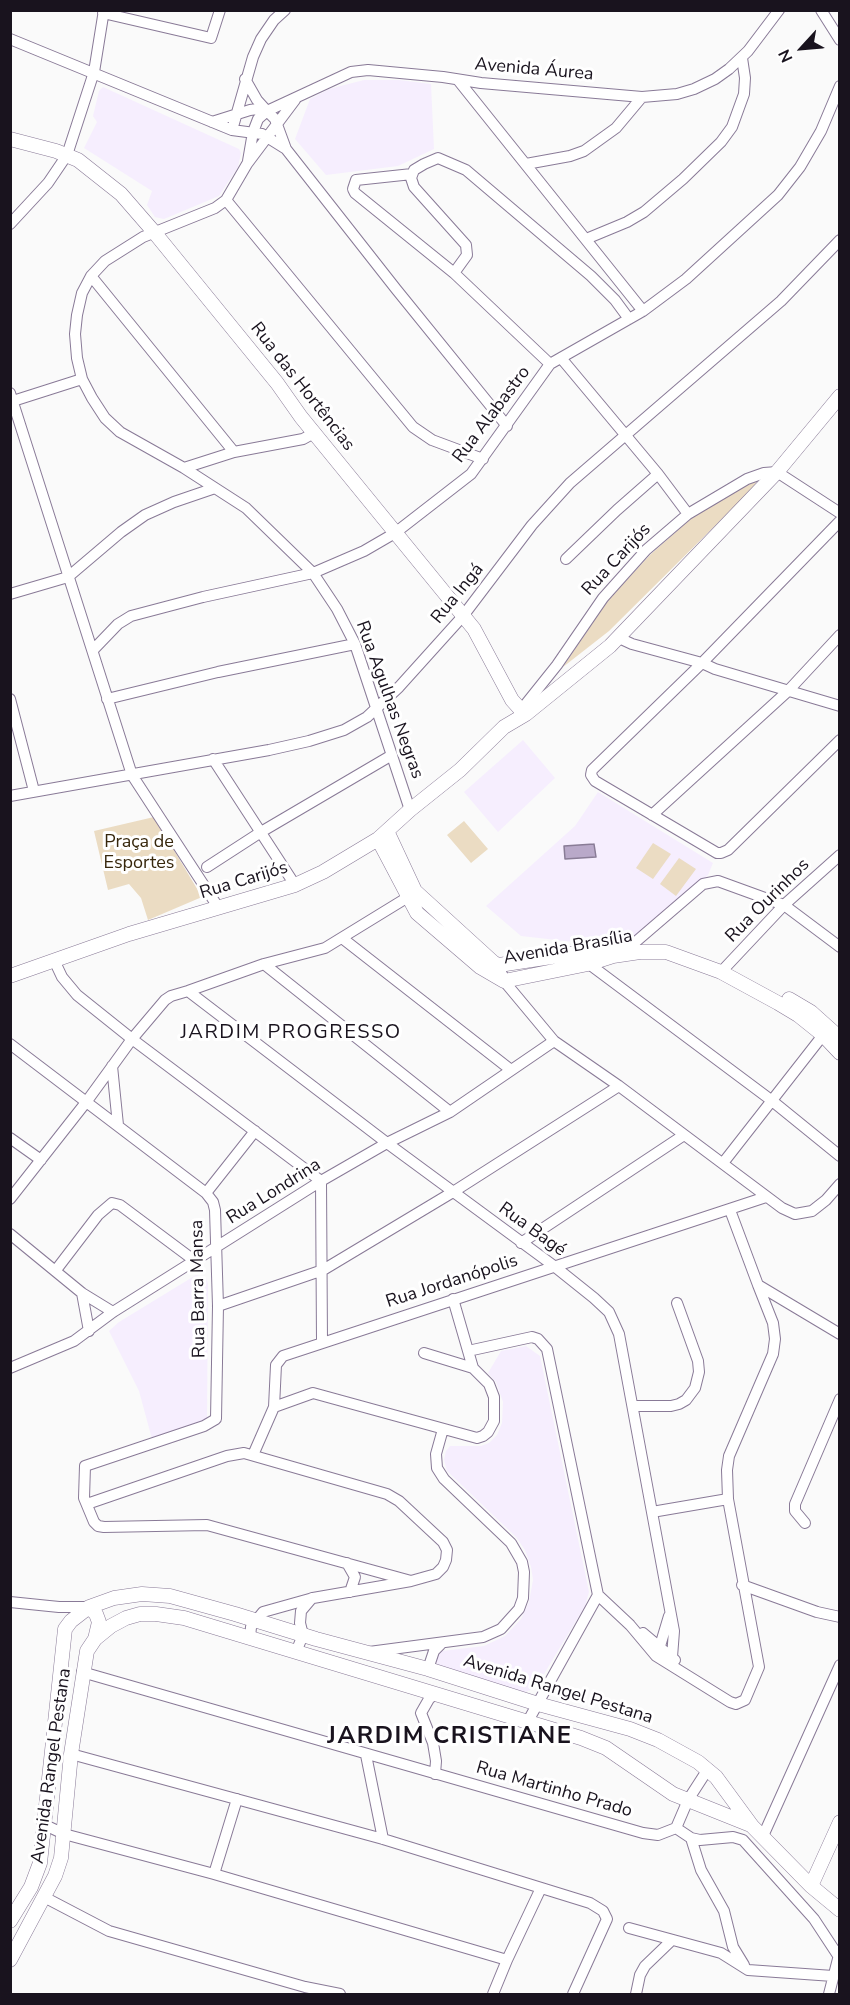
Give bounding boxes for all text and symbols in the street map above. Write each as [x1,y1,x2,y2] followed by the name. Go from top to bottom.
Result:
[772,18,832,78] north arrow
[773,46,798,66] text: N
[474,54,594,86] street label: Avenida Áurea
[245,319,359,455] street label: Rua das Hortências
[449,362,535,468] street label: Rua Alabastro
[578,519,656,601] street label: Rua Carijós
[427,560,489,628] street label: Rua Ingá
[350,618,428,782] street label: Rua Agulhas Negras
[104,832,174,874] park label: Praça de Esportes
[721,854,815,948] street label: Rua Ourinhos
[197,857,291,905] street label: Rua Carijós
[502,926,634,970] street label: Avenida Brasília
[180,1021,402,1045] district label: JARDIM PROGRESSO
[223,1154,325,1230] street label: Rua Londrina
[494,1198,570,1262] street label: Rua Bagé
[187,1220,211,1358] street label: Rua Barra Mansa
[383,1250,521,1314] street label: Rua Jordanópolis
[461,1651,655,1729] street label: Avenida Rangel Pestana
[28,1667,76,1865] street label: Avenida Rangel Pestana
[327,1723,573,1751] district label: JARDIM CRISTIANE
[473,1757,635,1823] street label: Rua Martinho Prado

